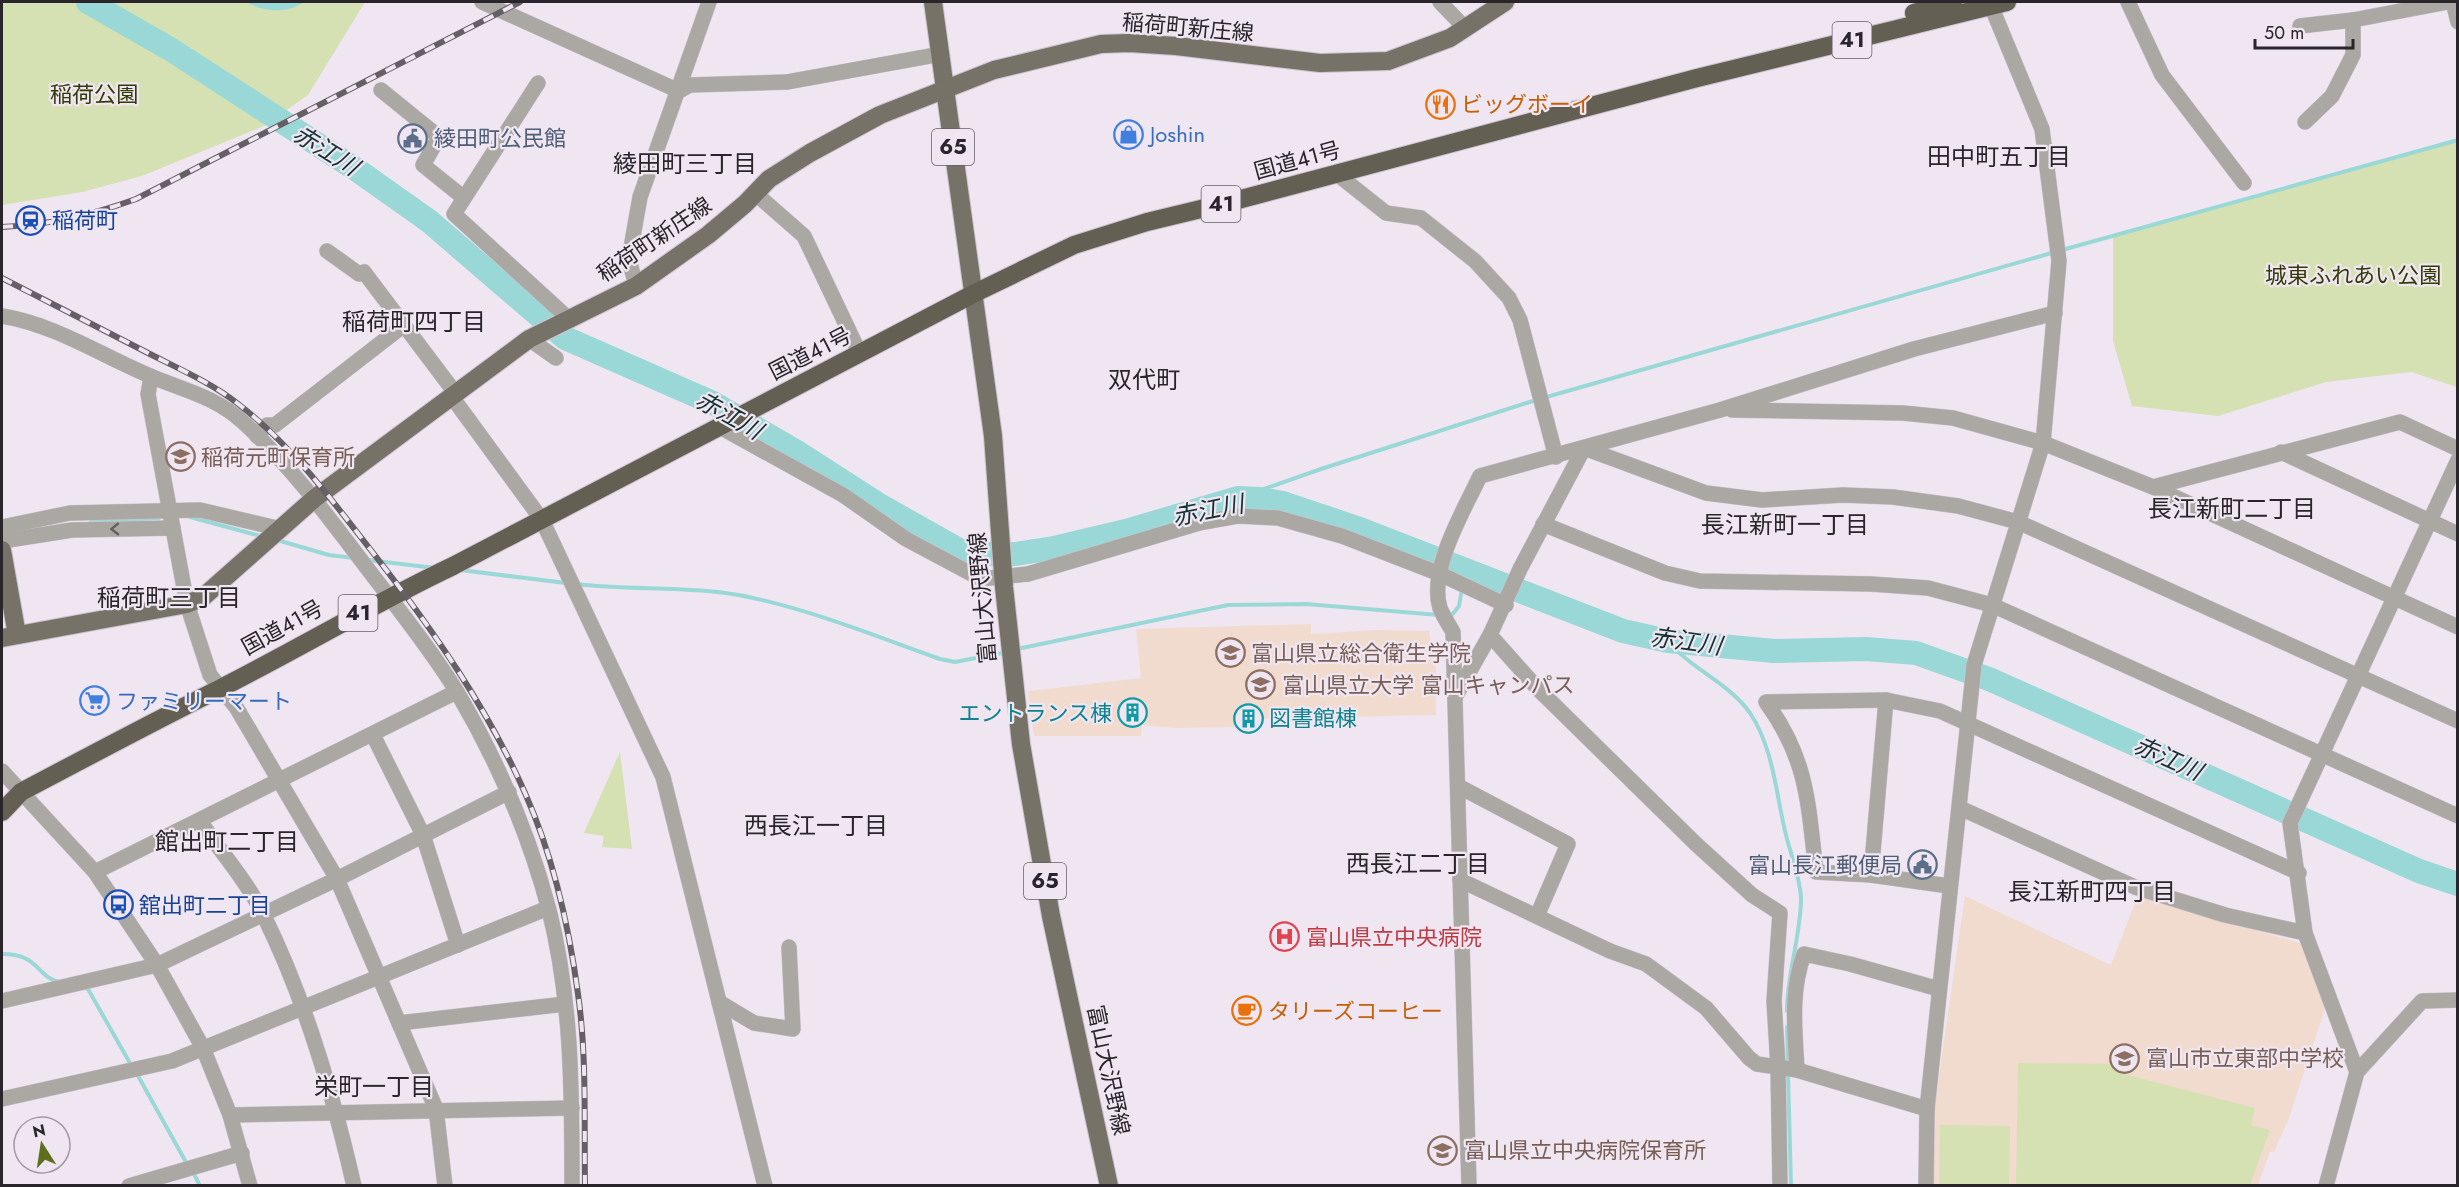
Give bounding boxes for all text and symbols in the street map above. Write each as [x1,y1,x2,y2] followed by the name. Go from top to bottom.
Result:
[1121,5,1255,49] street label: 稲荷町新庄線
[2255,12,2352,50] scale bar
[2264,20,2304,46] text: 50 m
[1832,22,1872,58] road number: 41
[50,78,138,110] park label: 稲荷公園
[1424,88,1456,120] restaurant icon: ビッグボーイ
[1461,88,1593,120] place label: ビッグボーイ
[286,116,368,186] water label: 赤江川
[1113,118,1145,150] shop icon: Joshin
[1147,118,1205,150] place label: Joshin
[397,122,429,154] public building icon: 綾田町公民館
[434,122,566,154] place label: 綾田町公民館
[932,129,974,165] road number: 65
[1250,133,1344,187] street label: 国道41号
[1927,139,2071,174] district label: 田中町五丁目
[613,146,757,181] district label: 綾田町三丁目
[1202,186,1240,222] road number: 41
[590,189,718,289] street label: 稲荷町新庄線
[15,204,47,236] station icon: 稲荷町
[52,204,118,236] place label: 稲荷町
[2265,259,2441,291] park label: 城東ふれあい公園
[342,304,486,339] district label: 稲荷町四丁目
[763,319,857,387] street label: 国道41号
[1108,362,1180,397] district label: 双代町
[689,382,772,449] water label: 赤江川
[164,441,196,473] school or university icon: 稲荷元町保育所
[201,441,355,473] place label: 稲荷元町保育所
[1169,485,1250,534] water label: 赤江川
[2148,491,2316,526] district label: 長江新町二丁目
[1701,507,1869,542] district label: 長江新町一丁目
[110,523,119,535] one-way arrow
[960,531,1004,665] street label: 富山大沢野線
[97,580,241,615] district label: 稲荷町三丁目
[235,591,329,663] street label: 国道41号
[338,595,378,631] road number: 41
[1648,619,1727,664] water label: 赤江川
[1214,637,1246,669] school or university icon: 富山県立総合衛生学院
[1251,637,1471,669] place label: 富山県立総合衛生学院
[1245,669,1277,701] school or university icon: 富山県立大学 富山キャンパス
[1282,669,1575,701] place label: 富山県立大学 富山キャンパス
[79,685,111,717] supermarket icon: ファミリーマート
[116,685,292,717] place label: ファミリーマート
[958,697,1112,729] place label: エントランス棟
[1117,697,1149,729] building icon: エントランス棟
[1232,702,1264,734] building icon: 図書館棟
[1269,702,1357,734] place label: 図書館棟
[2128,727,2211,790] water label: 赤江川
[744,808,888,843] district label: 西長江一丁目
[155,824,299,859] district label: 館出町二丁目
[1346,846,1490,881] district label: 西長江二丁目
[1748,849,1902,881] place label: 富山長江郵便局
[1907,849,1939,881] public building icon: 富山長江郵便局
[1024,863,1066,899] road number: 65
[2008,874,2176,909] district label: 長江新町四丁目
[102,889,134,921] bus stop icon: 舘出町二丁目
[139,889,271,921] place label: 舘出町二丁目
[1269,921,1301,953] hospital icon: 富山県立中央病院
[1306,921,1482,953] place label: 富山県立中央病院
[1231,995,1263,1027] cafe icon: タリーズコーヒー
[1268,995,1443,1027] place label: タリーズコーヒー
[1080,1002,1138,1138] street label: 富山大沢野線
[2109,1042,2141,1074] school or university icon: 富山市立東部中学校
[2146,1042,2344,1074] place label: 富山市立東部中学校
[314,1069,434,1104] district label: 栄町一丁目
[12,1115,72,1175] north arrow
[30,1118,48,1143] text: N
[1427,1134,1459,1166] school or university icon: 富山県立中央病院保育所
[1464,1134,1706,1166] place label: 富山県立中央病院保育所

